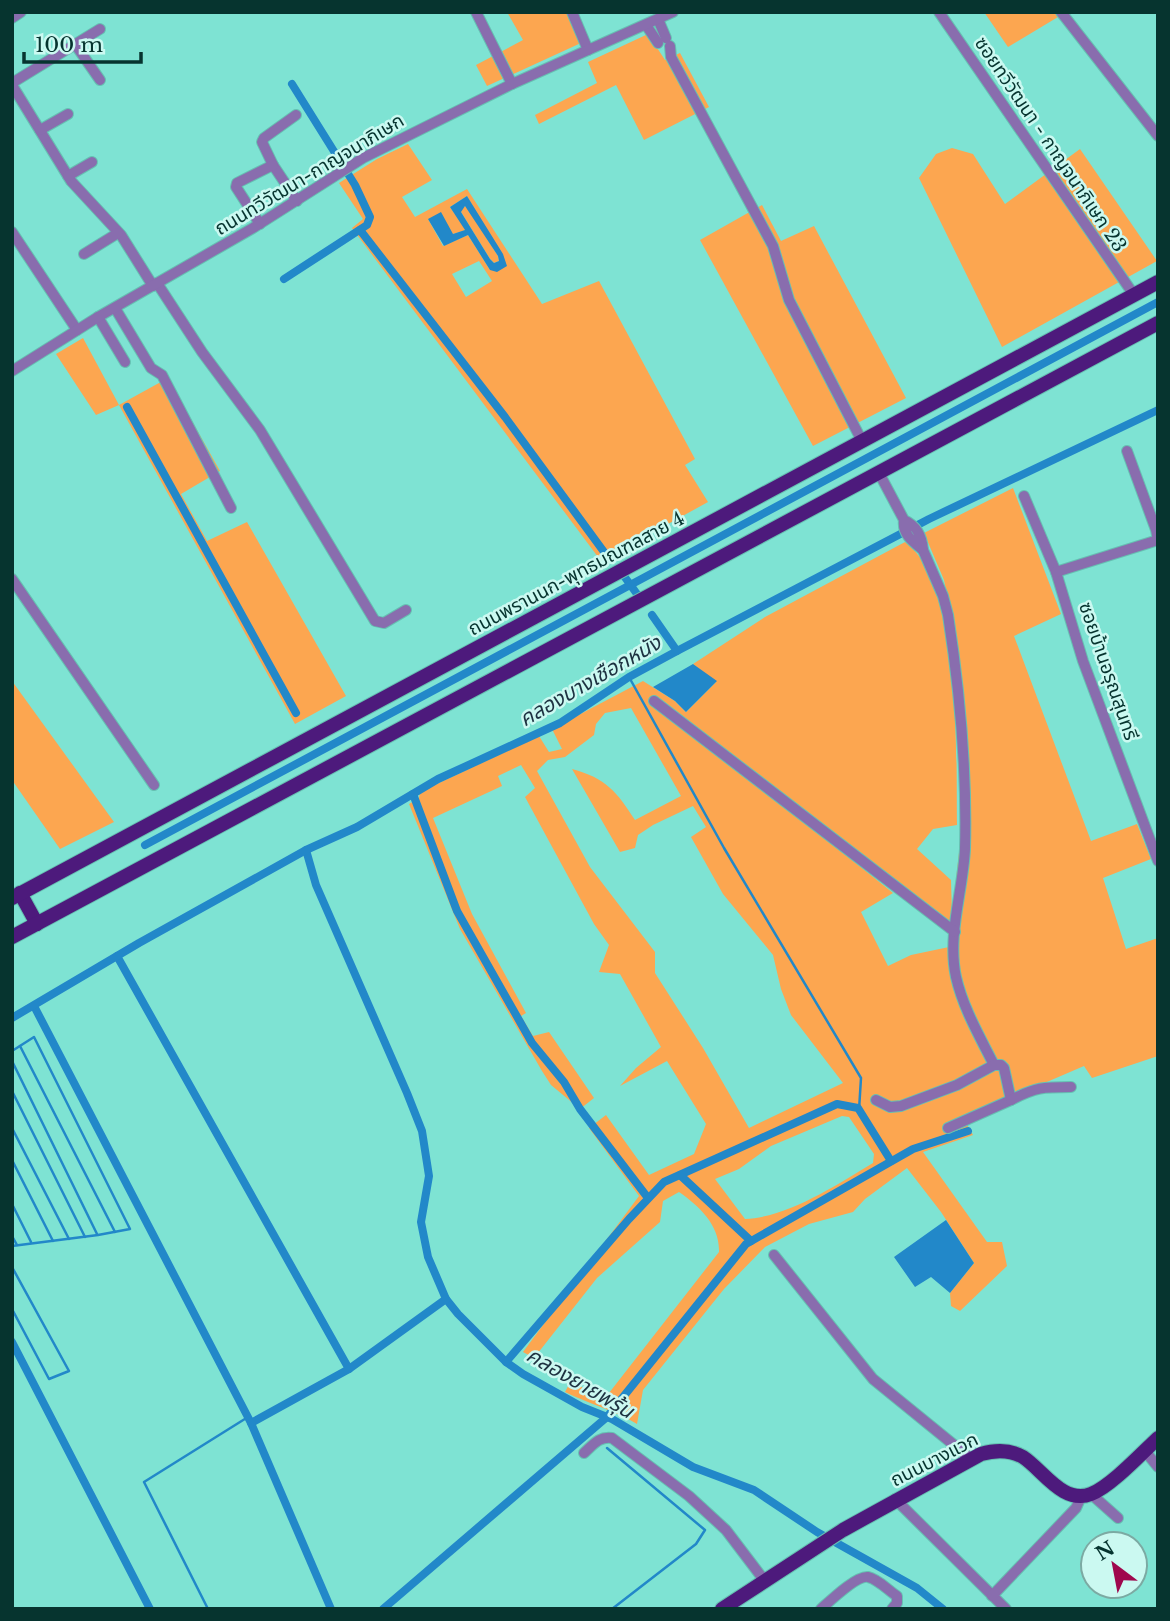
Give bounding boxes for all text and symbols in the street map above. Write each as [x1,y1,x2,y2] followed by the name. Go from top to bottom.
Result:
[24,21,142,65] scale bar
[35,32,103,58] text: 100 m
[970,32,1131,256] street label: ซอยทวีวัฒนา - กาญจนาภิเษก 23
[211,109,408,240] street label: ถนนทวีวัฒนา-กาญจนาภิเษก
[464,507,688,640] street label: ถนนพรานนก-พุทธมณฑลสาย 4
[1074,599,1143,743] street label: ซอยบ้านอรุณสุนทรี
[515,629,667,732] water label: คลองบางเชือกหนัง
[522,1342,639,1425] water label: คลองยายพรุ้น
[886,1428,982,1491] street label: ถนนบางแวก
[1079,1530,1149,1600] north arrow
[1092,1536,1119,1565] text: N

